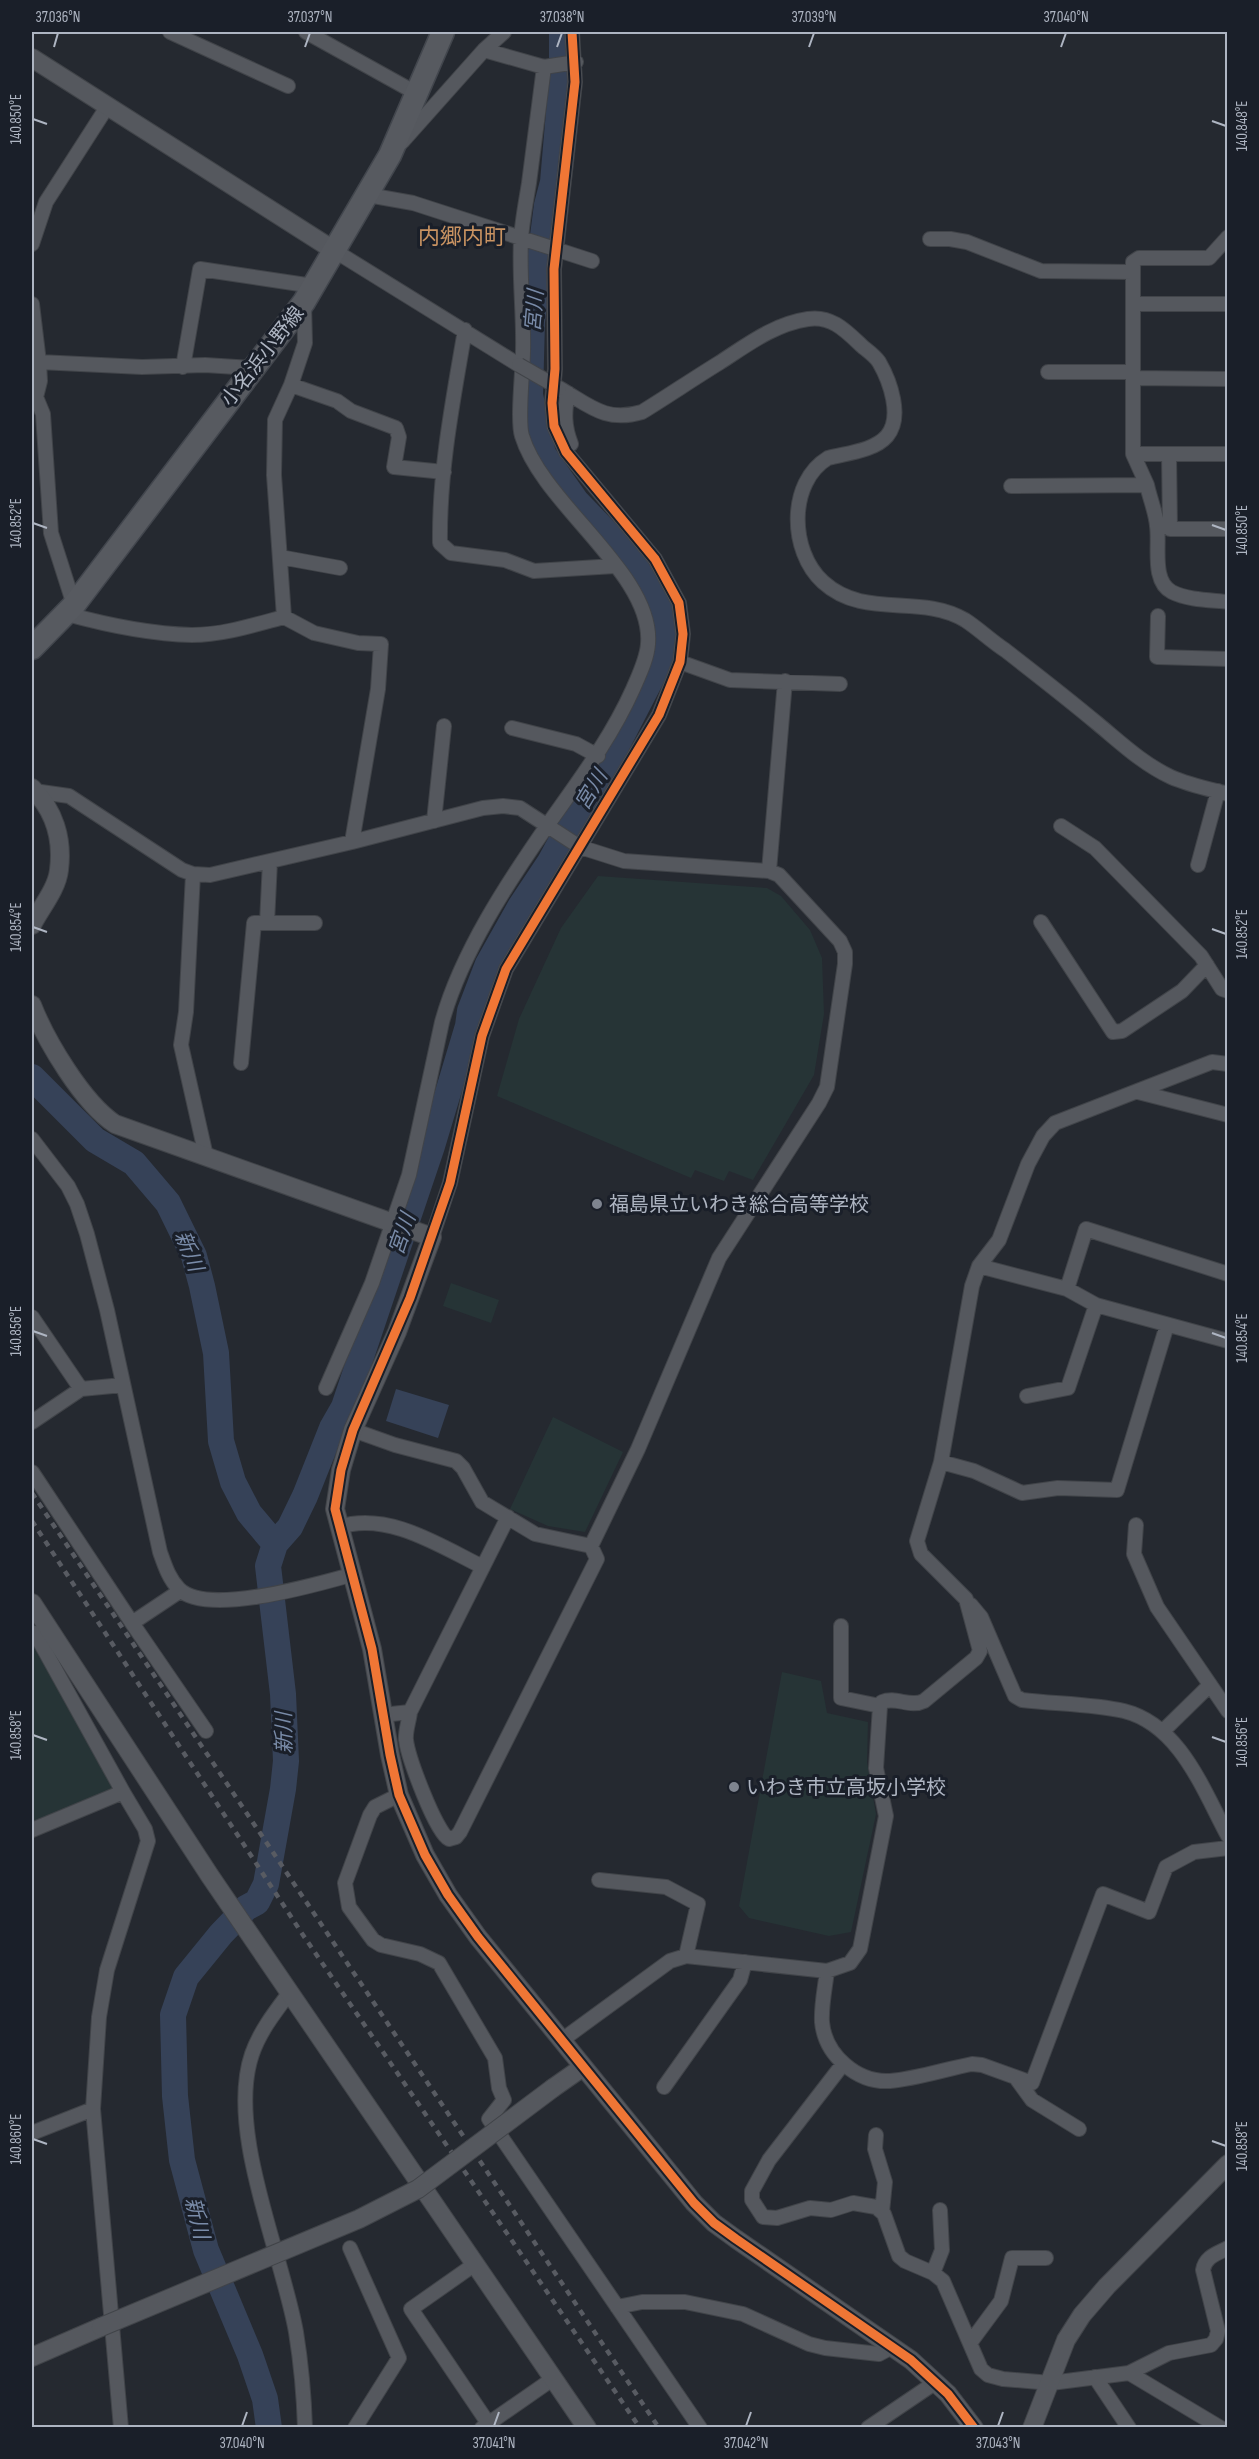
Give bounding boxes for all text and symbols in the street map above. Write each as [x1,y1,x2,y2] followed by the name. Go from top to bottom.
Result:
[36,8,80,27] text: 37.036°N
[288,8,332,27] text: 37.037°N
[540,8,584,27] text: 37.038°N
[791,8,837,27] text: 37.039°N
[1043,8,1089,27] text: 37.040°N
[7,94,26,144] text: 140.850°E
[1233,101,1252,151] text: 140.848°E
[418,224,506,251] district label: 内郷内町
[520,287,549,333] water label: 宮川
[216,302,309,411] street label: 小名浜小野線
[7,498,26,548] text: 140.852°E
[1233,505,1252,555] text: 140.850°E
[570,764,614,815] water label: 宮川
[7,902,26,952] text: 140.854°E
[1233,909,1252,959] text: 140.852°E
[609,1193,869,1217] place label: 福島県立いわき総合高等学校
[590,1197,604,1211] marker: 福島県立いわき総合高等学校
[384,1208,422,1258] water label: 宮川
[169,1227,209,1277] water label: 新川
[7,1306,26,1356] text: 140.856°E
[1233,1313,1252,1363] text: 140.854°E
[7,1710,26,1760] text: 140.858°E
[272,1710,297,1754] water label: 新川
[1233,1717,1252,1767] text: 140.856°E
[746,1776,946,1800] place label: いわき市立高坂小学校
[727,1780,741,1794] marker: いわき市立高坂小学校
[7,2114,26,2165] text: 140.860°E
[1233,2121,1252,2171] text: 140.858°E
[179,2195,214,2243] water label: 新川
[219,2434,265,2453] text: 37.040°N
[472,2434,516,2453] text: 37.041°N
[724,2434,768,2453] text: 37.042°N
[976,2434,1020,2453] text: 37.043°N

